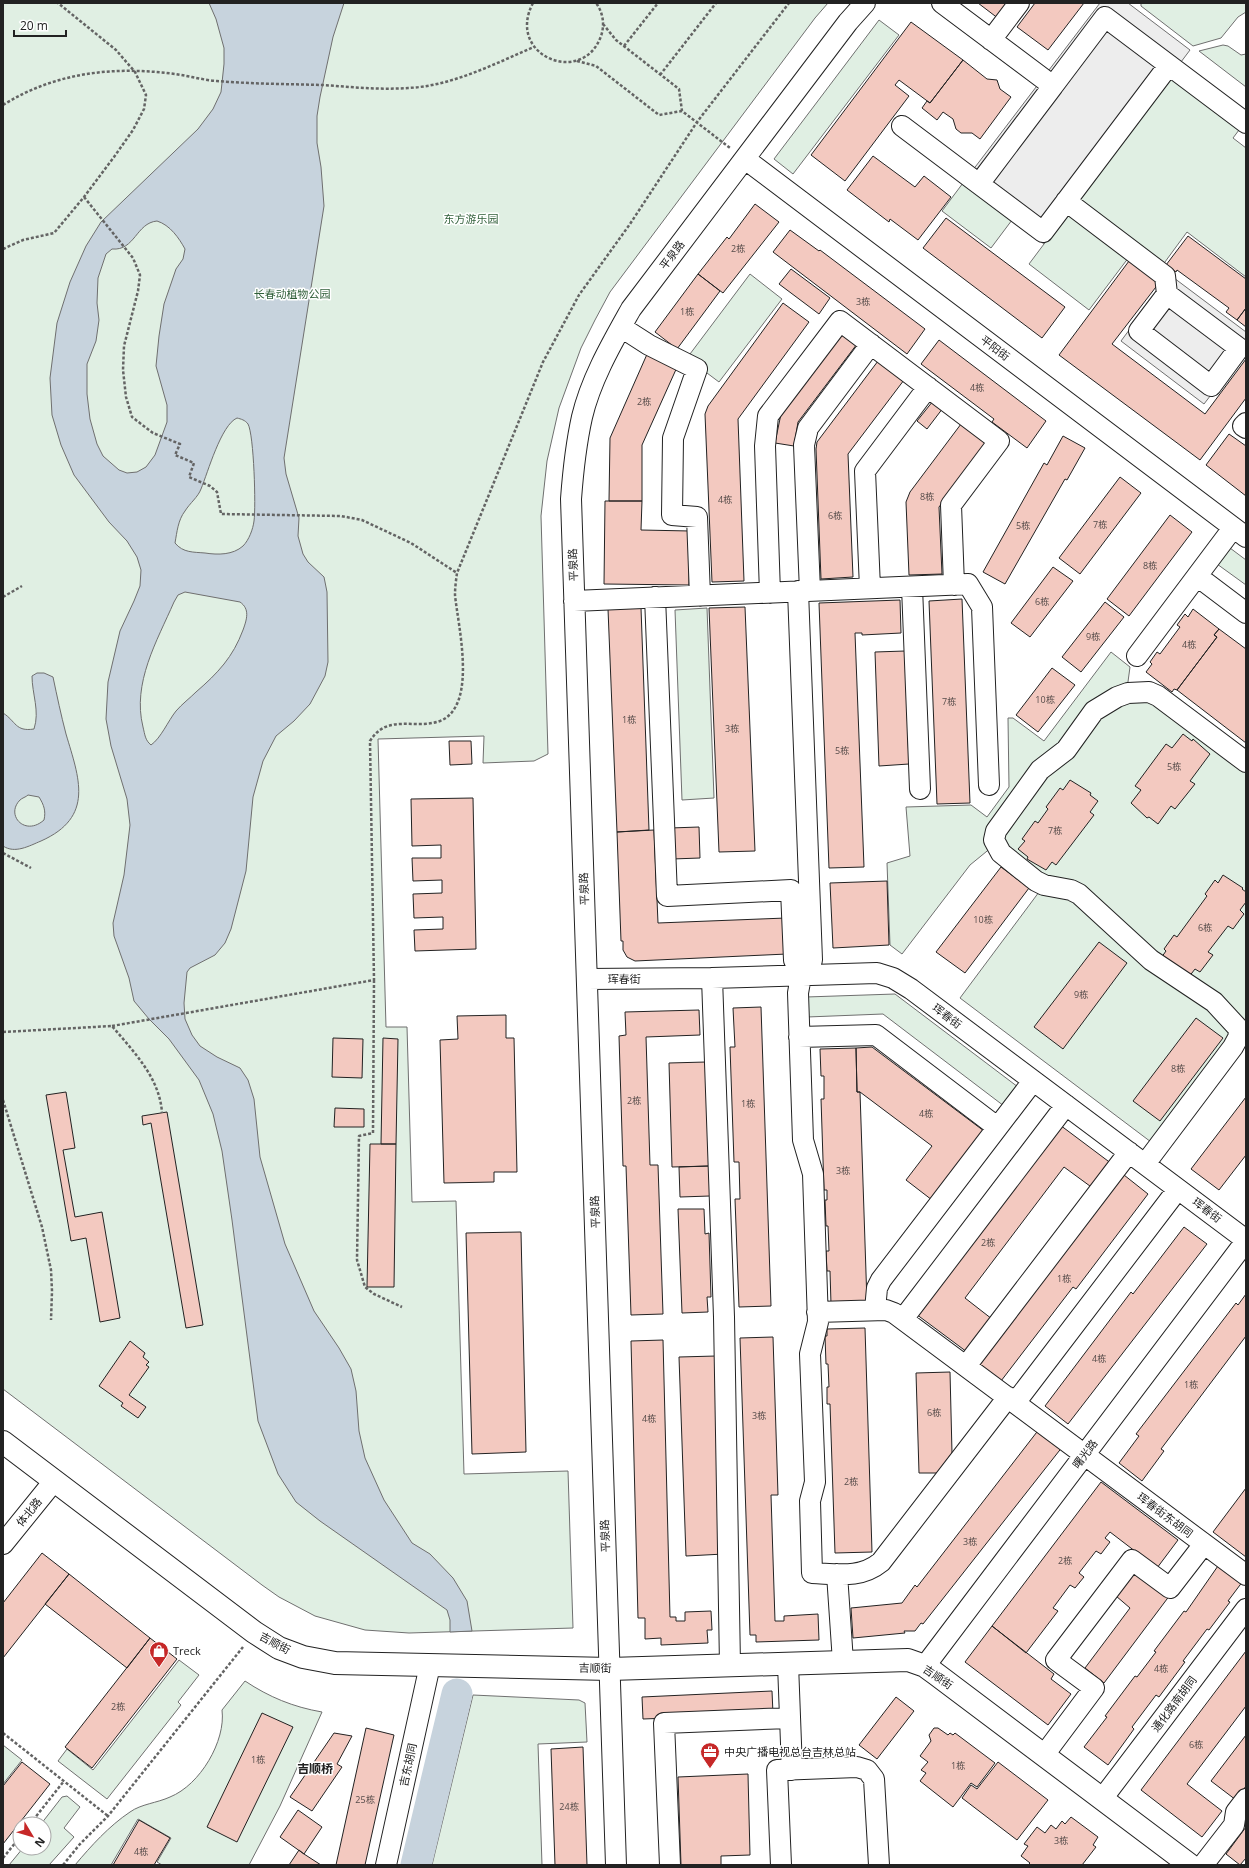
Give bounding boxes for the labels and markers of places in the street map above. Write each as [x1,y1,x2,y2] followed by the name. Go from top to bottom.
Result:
[148,1640,170,1668] shop icon: Treck
[173,1643,201,1658] place label: Treck
[699,1741,721,1769] office icon: 中央广播电视总台吉林总站
[724,1744,856,1759] place label: 中央广播电视总台吉林总站

